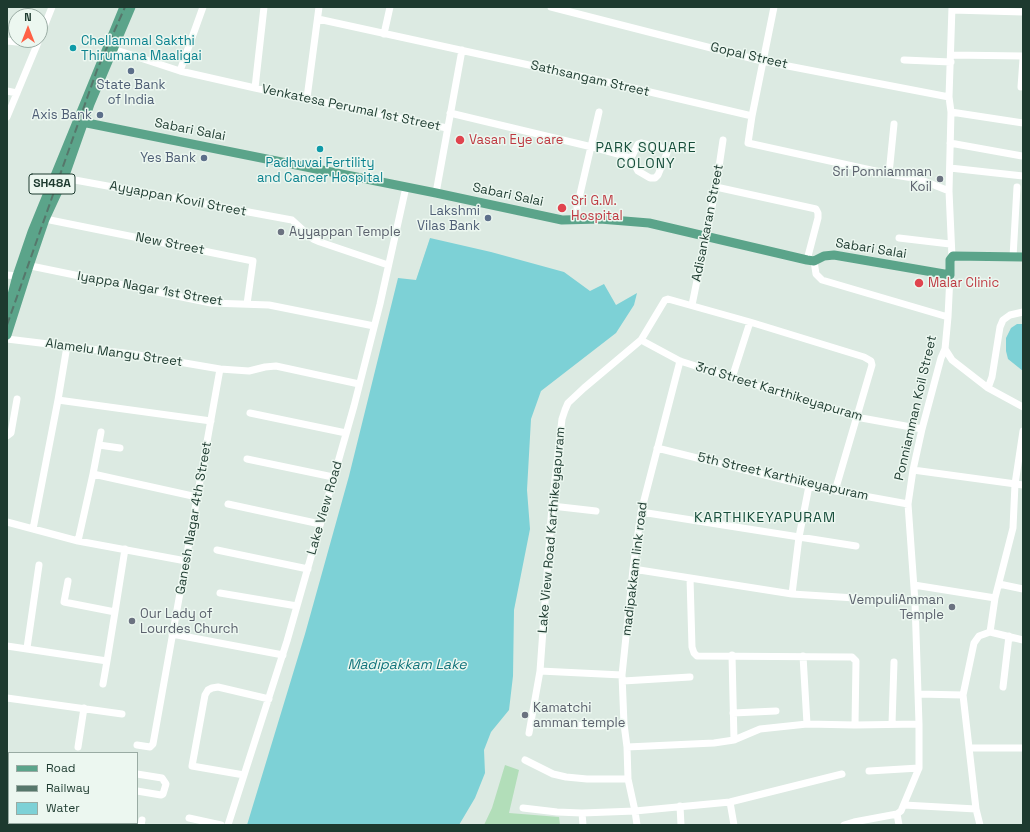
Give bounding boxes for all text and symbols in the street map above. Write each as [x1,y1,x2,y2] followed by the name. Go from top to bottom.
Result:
[8,8,48,48] north arrow
[24,10,32,24] text: N
[81,33,202,64] place label: Chellammal Sakthi Thirumana Maaligai
[709,40,789,72] street label: Gopal Street
[68,43,78,53] marker: Chellammal Sakthi Thirumana Maaligai
[529,58,651,100] street label: Sathsangam Street
[126,66,136,76] marker: State Bank of India
[97,77,165,108] place label: State Bank of India
[260,81,442,135] street label: Venkatesa Perumal 1st Street
[32,107,92,123] place label: Axis Bank
[95,110,105,120] marker: Axis Bank
[153,115,227,145] street label: Sabari Salai
[469,132,564,148] place label: Vasan Eye care
[454,134,466,146] marker: Vasan Eye care
[595,140,697,172] district label: PARK SQUARE COLONY
[315,144,325,154] marker: Padhuvai Fertility and Cancer Hospital
[140,150,196,166] place label: Yes Bank
[199,153,209,163] marker: Yes Bank
[257,155,383,186] place label: Padhuvai Fertility and Cancer Hospital
[689,163,727,283] street label: Adisankaran Street
[833,164,932,195] place label: Sri Ponniamman Koil
[29,174,75,194] road number: SH48A
[935,174,945,184] marker: Sri Ponniamman Koil
[108,178,248,220] street label: Ayyappan Kovil Street
[471,180,545,210] street label: Sabari Salai
[571,193,623,224] place label: Sri G.M. Hospital
[556,202,568,214] marker: Sri G.M. Hospital
[417,203,480,234] place label: Lakshmi Vilas Bank
[483,213,493,223] marker: Lakshmi Vilas Bank
[289,224,401,240] place label: Ayyappan Temple
[276,227,286,237] marker: Ayyappan Temple
[134,230,206,258] street label: New Street
[834,236,908,262] street label: Sabari Salai
[76,269,224,309] street label: Iyappa Nagar 1st Street
[928,275,999,291] place label: Malar Clinic
[913,277,925,289] marker: Malar Clinic
[892,334,940,482] street label: Ponniamman Koil Street
[44,336,184,370] street label: Alamelu Mangu Street
[693,359,865,425] street label: 3rd Street Karthikeyapuram
[535,426,569,634] street label: Lake View Road Karthikeyapuram
[173,440,215,596] street label: Ganesh Nagar 4th Street
[696,450,870,504] street label: 5th Street Karthikeyapuram
[304,459,346,557] street label: Lake View Road
[619,501,651,637] street label: madipakkam link road
[694,510,836,526] district label: KARTHIKEYAPURAM
[849,592,944,623] place label: VempuliAmman Temple
[947,602,957,612] marker: VempuliAmman Temple
[140,606,239,637] place label: Our Lady of Lourdes Church
[127,616,137,626] marker: Our Lady of Lourdes Church
[347,657,467,673] water label: Madipakkam Lake
[533,700,625,731] place label: Kamatchi amman temple
[520,710,530,720] marker: Kamatchi amman temple
[8,752,138,824] legend
[46,760,75,776] text: Road
[46,780,90,796] text: Railway
[46,800,80,816] text: Water

